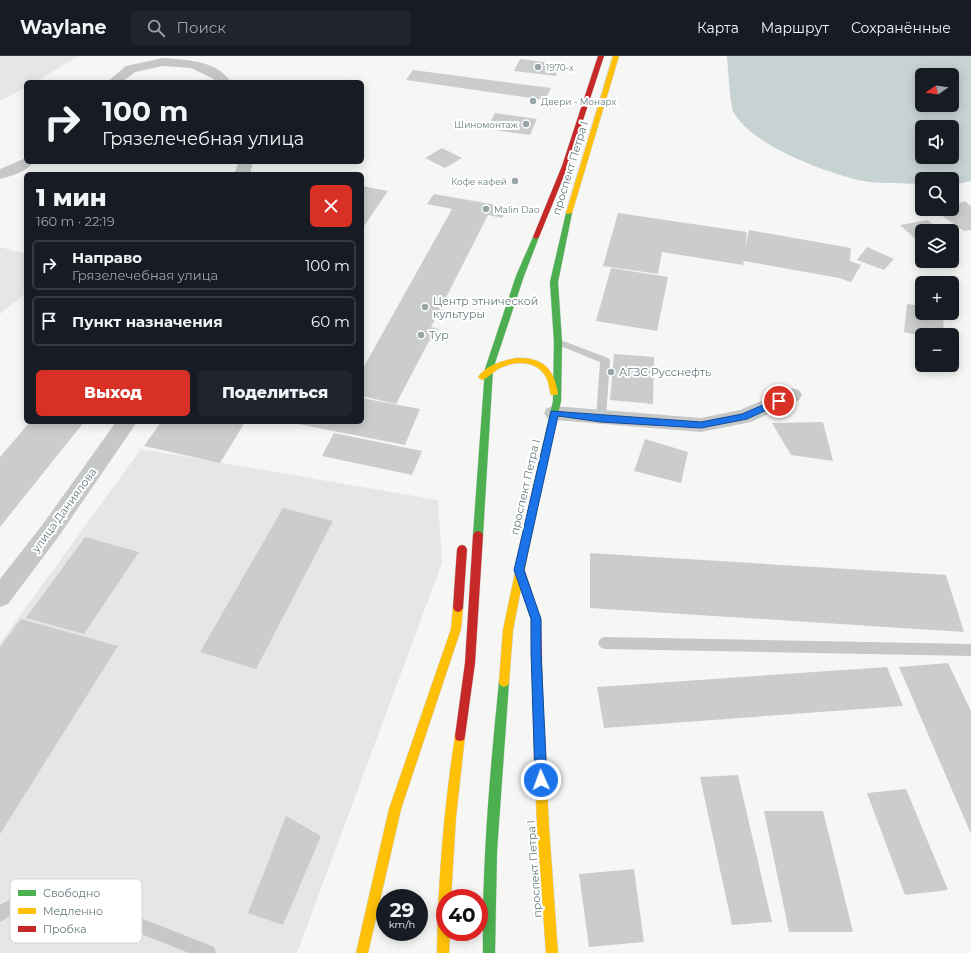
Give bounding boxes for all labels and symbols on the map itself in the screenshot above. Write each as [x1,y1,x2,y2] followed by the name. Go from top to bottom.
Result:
[533,62,543,72] marker: 1970-х
[546,62,574,73] place label: 1970-х
[915,68,959,112] north arrow
[528,96,538,106] marker: Двери - Монарх
[541,96,616,107] place label: Двери - Монарх
[454,119,519,130] place label: Шиномонтаж
[521,119,531,129] marker: Шиномонтаж
[549,119,591,217] street label: проспект Петра I
[451,176,507,187] place label: Кофе кафей
[510,176,520,186] marker: Кофе кафей
[481,204,491,214] marker: Malin Dao
[494,204,540,215] place label: Malin Dao
[433,294,538,321] place label: Центр этнической культуры
[420,302,430,312] marker: Центр этнической культуры
[429,328,449,342] place label: Тур
[416,330,426,340] marker: Тур
[619,365,711,379] place label: АГЗС Русснефть
[606,367,616,377] marker: АГЗС Русснефть
[762,384,796,418] pin
[507,438,543,536] street label: проспект Петра I
[28,465,99,556] street label: улица Даниялова
[520,759,562,801] position arrow
[524,820,544,918] street label: проспект Петра I
[10,879,142,943] legend
[43,886,100,900] text: Свободно
[436,889,488,941] speed limit sign: 40
[43,904,103,918] text: Медленно
[43,922,87,936] text: Пробка

